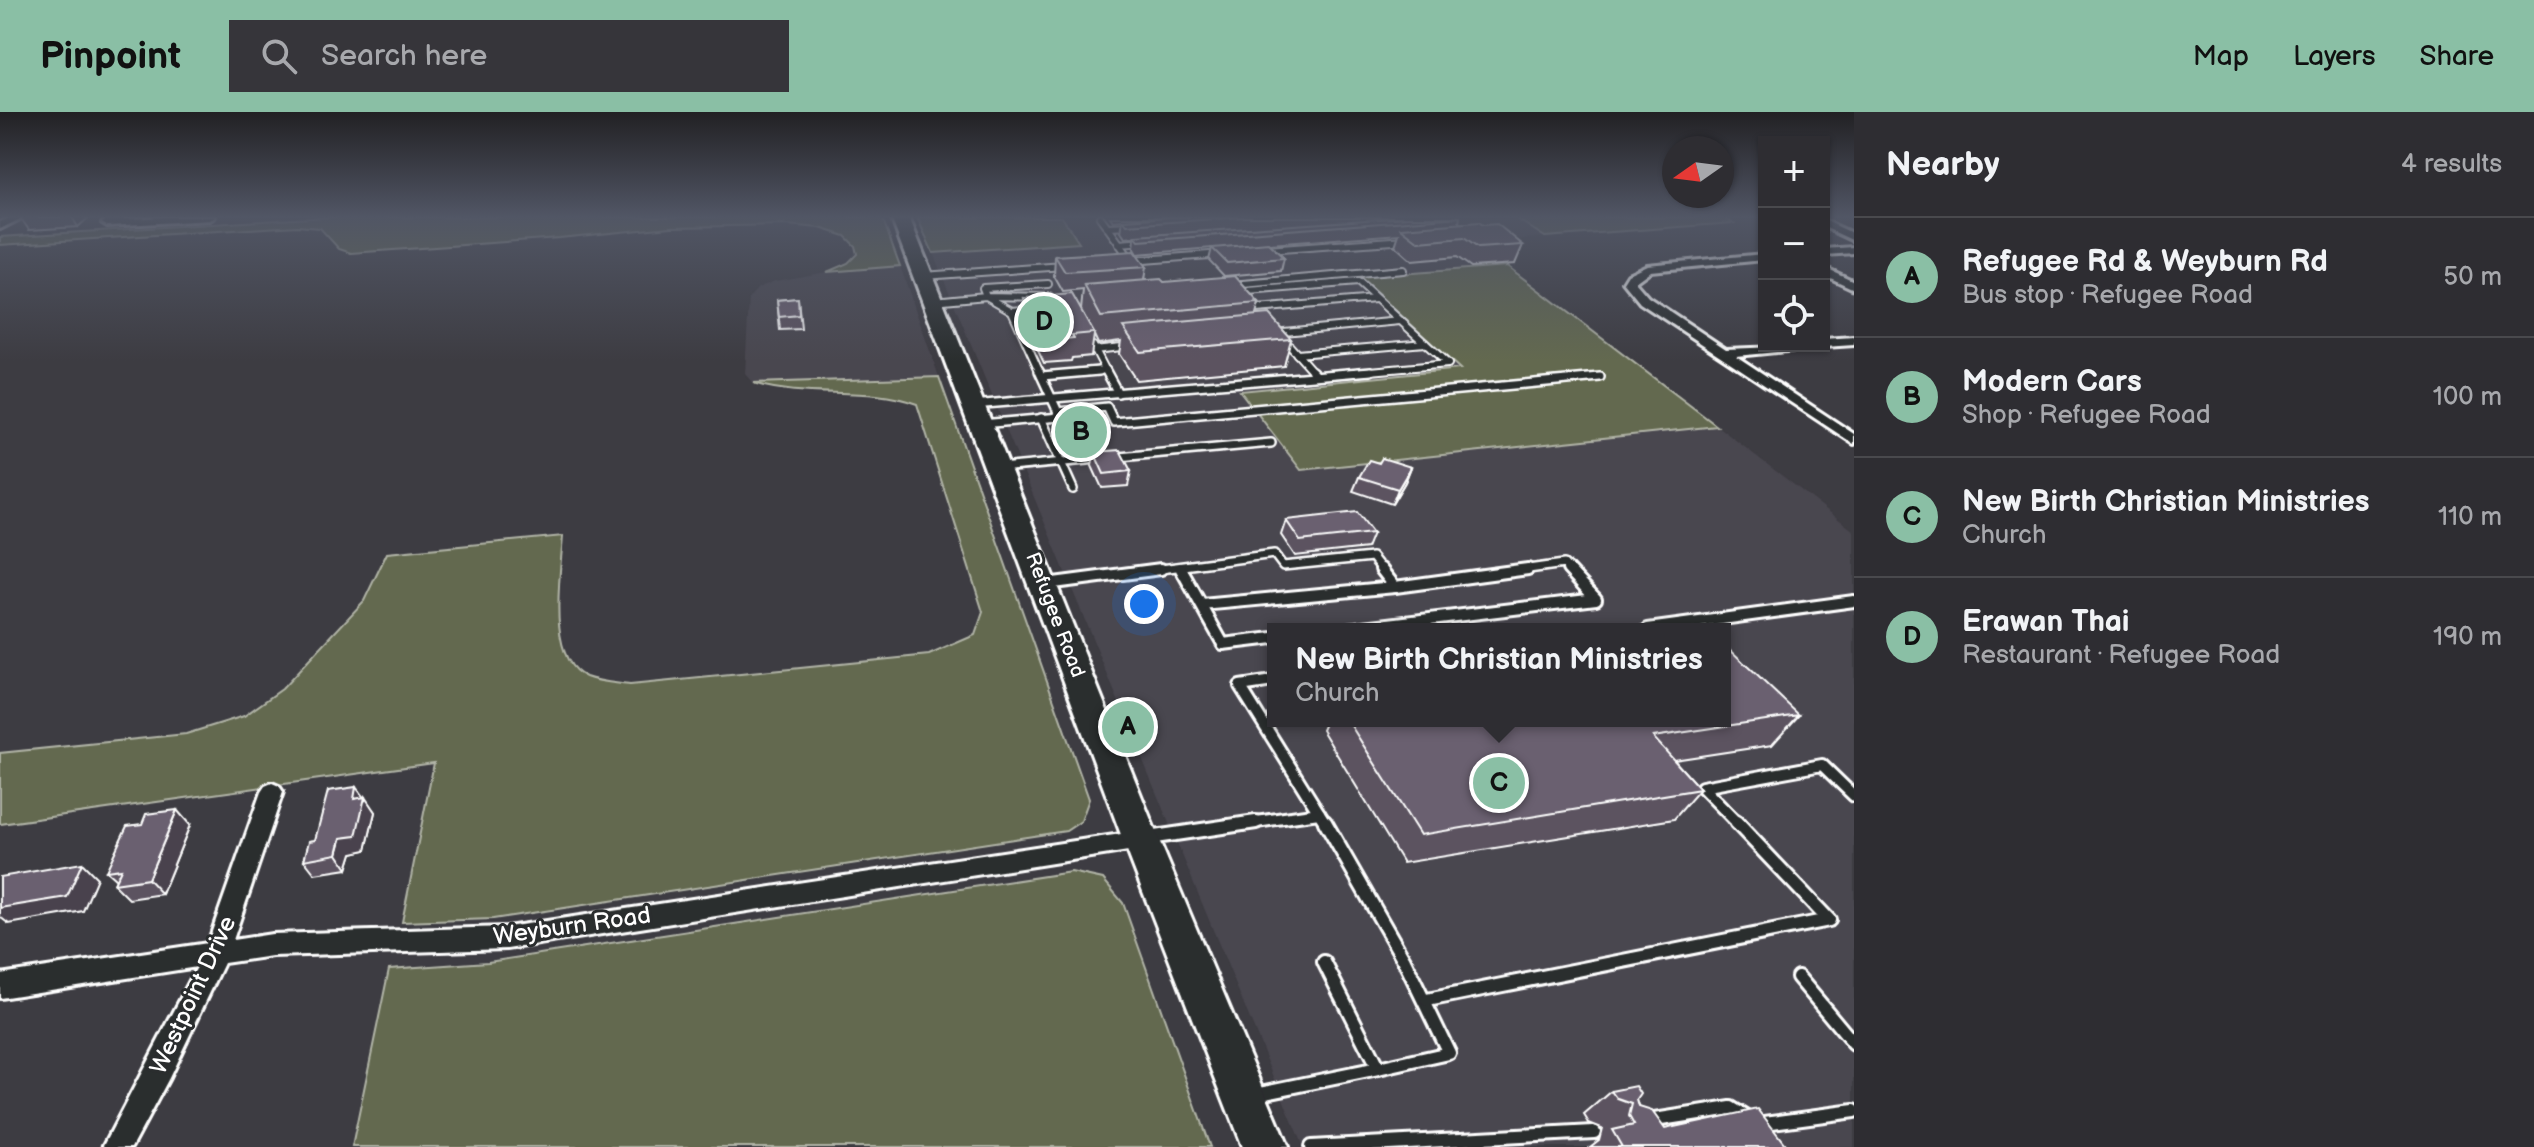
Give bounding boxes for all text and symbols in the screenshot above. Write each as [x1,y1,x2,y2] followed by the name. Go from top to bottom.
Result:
[229,20,789,92] search box
[40,34,181,79] text: Pinpoint
[257,34,301,78] icon: search
[321,38,487,74] text: Search here
[2193,40,2249,73] text: Map
[2293,40,2376,73] text: Layers
[2420,40,2494,73] text: Share
[1662,136,1734,208] north arrow
[1758,136,1830,352] map controls
[1758,136,1830,208] button: +
[1886,144,2000,185] text: Nearby
[2401,149,2502,180] text: 4 results
[1758,208,1830,280] button: −
[1962,244,2328,280] text: Refugee Rd & Weyburn Rd
[1904,262,1920,293] text: A
[2443,262,2502,293] text: 50 m
[1758,280,1830,352] button: locate
[1962,280,2253,311] text: Bus stop · Refugee Road
[1018,292,1070,352] pin: D
[1962,364,2142,400] text: Modern Cars
[1903,382,1921,413] text: B
[2433,382,2502,413] text: 100 m
[1962,400,2211,431] text: Shop · Refugee Road
[1055,402,1107,462] pin: B
[1962,484,2370,520] text: New Birth Christian Ministries
[1903,502,1921,533] text: C
[2438,502,2502,533] text: 110 m
[1962,520,2046,551] text: Church
[1020,549,1090,681] street label: Refugee Road
[1124,584,1164,624] your location
[1962,604,2129,640] text: Erawan Thai
[1903,622,1921,653] text: D
[2433,622,2502,653] text: 190 m
[1267,623,1731,727] popup
[1962,640,2280,671] text: Restaurant · Refugee Road
[1295,642,1703,678] text: New Birth Christian Ministries
[1295,678,1380,709] text: Church
[1102,697,1154,757] pin: A
[1473,753,1525,813] pin: C
[491,901,653,951] street label: Weyburn Road
[144,911,242,1079] street label: Westpoint Drive

